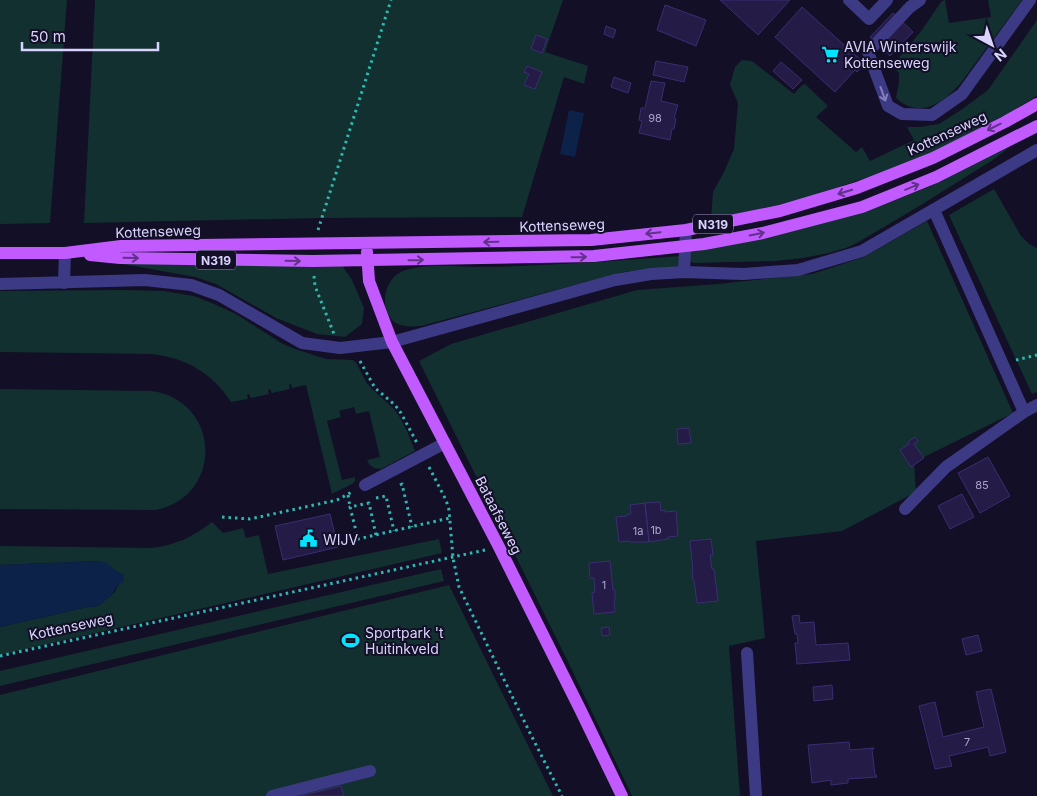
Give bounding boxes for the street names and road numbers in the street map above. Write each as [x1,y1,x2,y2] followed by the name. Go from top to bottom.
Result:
[905,107,989,159] street label: Kottenseweg
[693,214,733,233] road number: N319
[519,215,605,235] street label: Kottenseweg
[115,221,201,241] street label: Kottenseweg
[196,250,236,270] road number: N319
[472,473,526,557] street label: Bataafseweg
[27,609,115,643] street label: Kottenseweg

